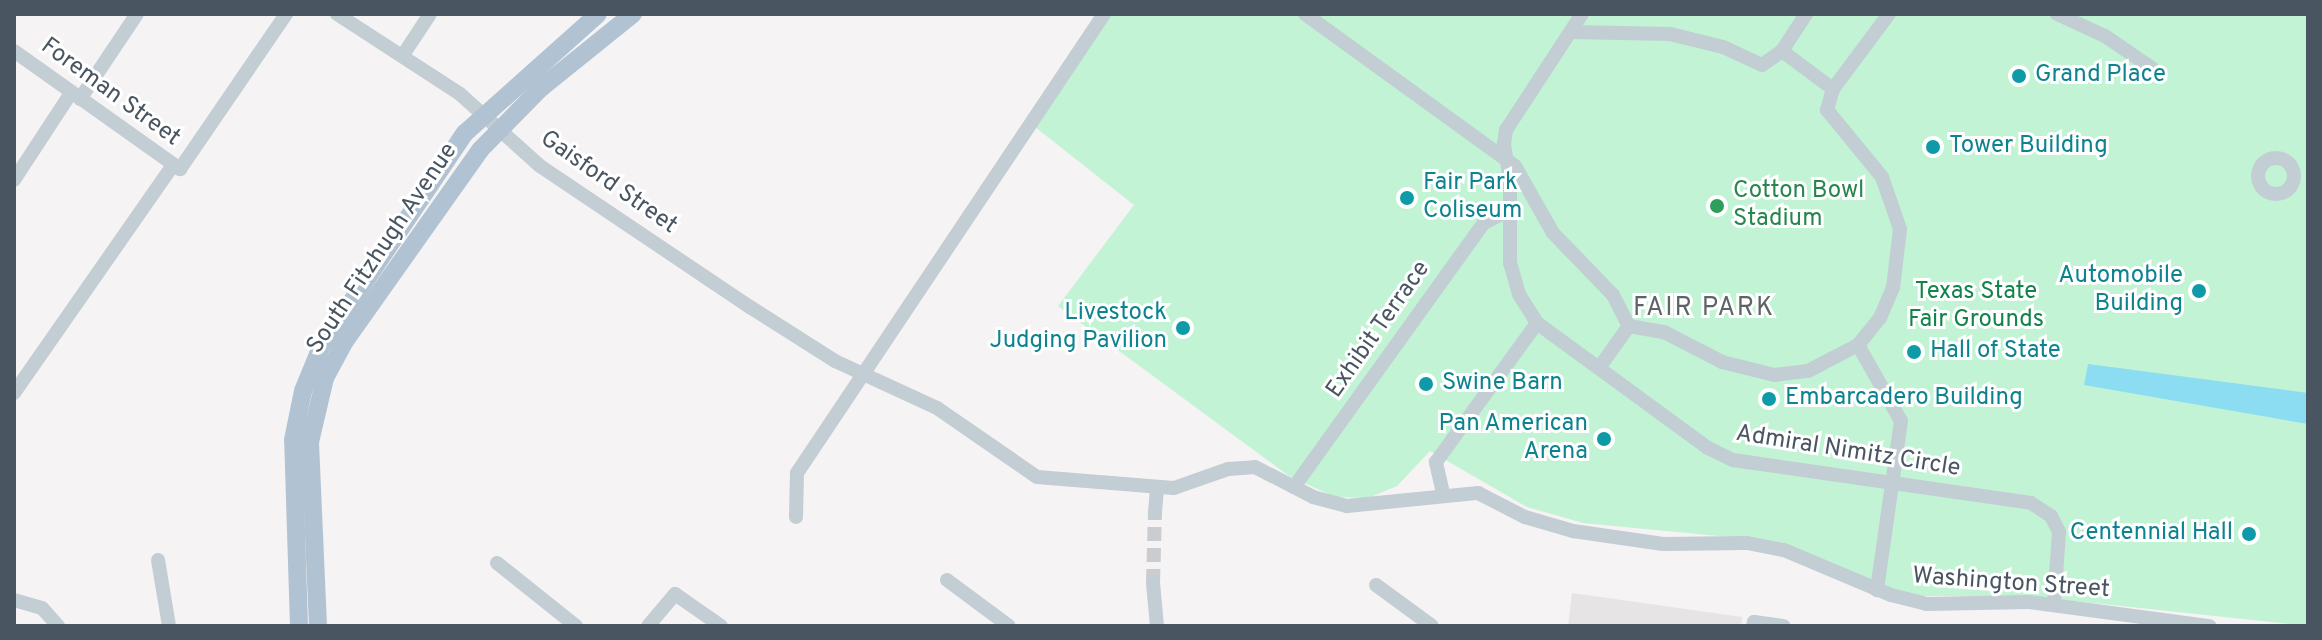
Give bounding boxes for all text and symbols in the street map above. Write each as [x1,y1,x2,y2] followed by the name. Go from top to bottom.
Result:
[35,33,185,153] street label: Foreman Street
[2035,62,2166,90] place label: Grand Place
[2010,67,2028,85] marker: Grand Place
[534,125,682,241] street label: Gaisford Street
[1949,133,2108,161] place label: Tower Building
[301,138,465,360] street label: South Fitzhugh Avenue
[1924,138,1942,156] marker: Tower Building
[1423,170,1522,226] place label: Fair Park Coliseum
[1733,178,1864,234] place label: Cotton Bowl Stadium
[1398,189,1416,207] marker: Fair Park Coliseum
[1708,197,1726,215] marker: Cotton Bowl Stadium
[1321,255,1437,405] street label: Exhibit Terrace
[2058,263,2183,319] place label: Automobile Building
[1908,279,2044,335] park label: Texas State Fair Grounds
[2190,282,2208,300] marker: Automobile Building
[1633,293,1775,325] district label: FAIR PARK
[990,300,1167,356] place label: Livestock Judging Pavilion
[1174,319,1192,337] marker: Livestock Judging Pavilion
[1930,338,2061,366] place label: Hall of State
[1905,343,1923,361] marker: Hall of State
[1442,370,1563,398] place label: Swine Barn
[1417,375,1435,393] marker: Swine Barn
[1785,385,2023,413] place label: Embarcadero Building
[1760,390,1778,408] marker: Embarcadero Building
[1438,411,1588,467] place label: Pan American Arena
[1734,420,1962,484] street label: Admiral Nimitz Circle
[1595,430,1613,448] marker: Pan American Arena
[2070,520,2233,548] place label: Centennial Hall
[2240,525,2258,543] marker: Centennial Hall
[1911,563,2111,605] street label: Washington Street

